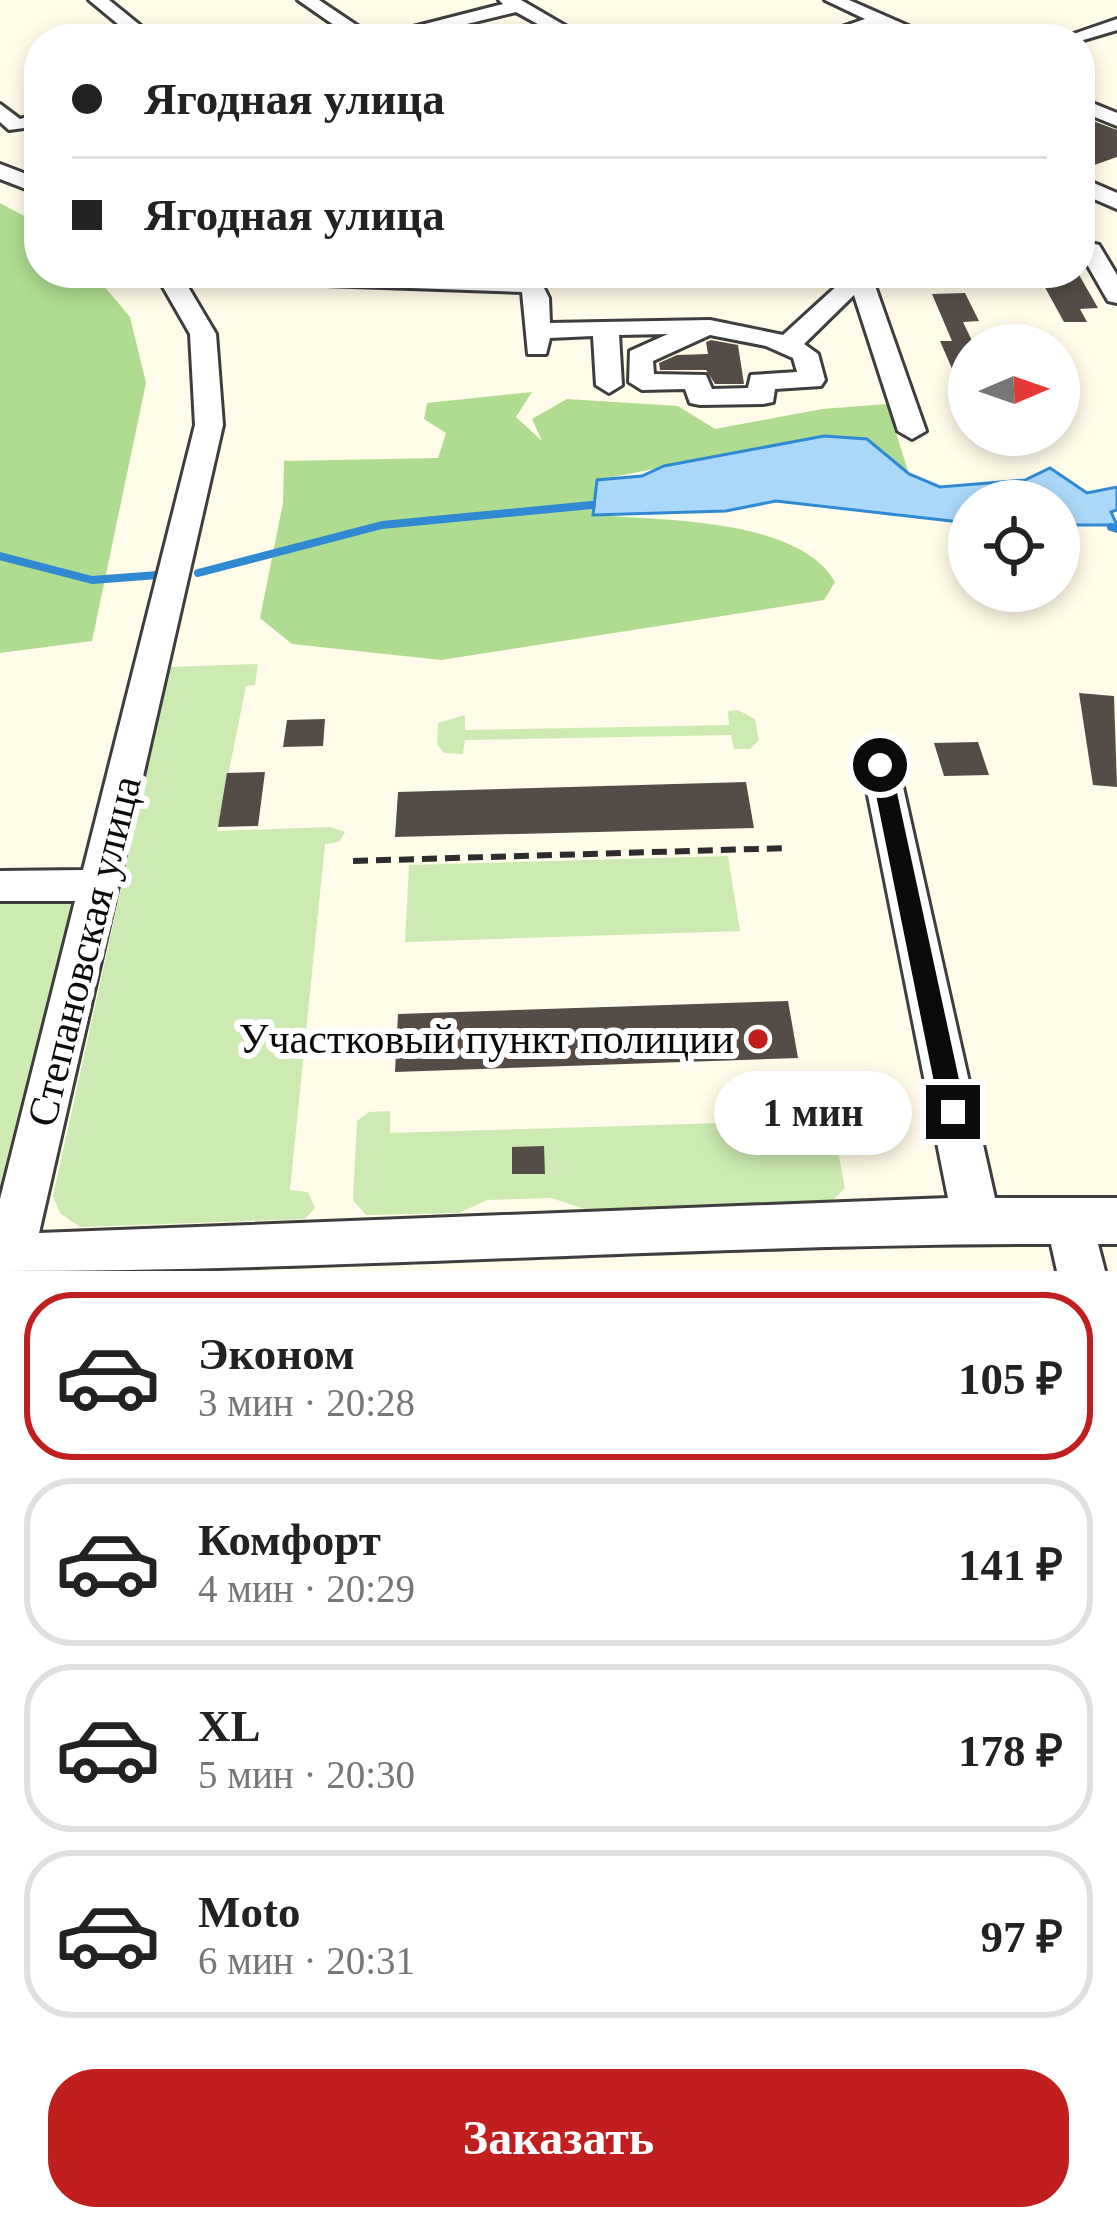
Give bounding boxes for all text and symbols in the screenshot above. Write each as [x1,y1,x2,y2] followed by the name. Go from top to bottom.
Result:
[144,74,445,124] text: Ягодная улица
[144,190,445,240] text: Ягодная улица
[948,324,1080,456] north arrow
[948,324,1080,612] map controls
[948,480,1080,612] button: locate
[853,738,907,792] route start
[18,771,150,1131] street label: Степановская улица
[239,1016,734,1062] place label: Участковый пункт полиции
[745,1026,771,1052] marker: Участковый пункт полиции
[713,1070,911,1154] callout: 1 мин
[926,1085,980,1139] route end
[763,1091,863,1134] text: 1 мин
[54,1322,162,1430] icon: car
[198,1329,355,1379] text: Эконом
[958,1354,1063,1404] text: 105 ₽
[198,1381,415,1424] text: 3 мин · 20:28
[54,1508,162,1616] icon: car
[198,1515,381,1565] text: Комфорт
[958,1540,1063,1590] text: 141 ₽
[198,1567,415,1610] text: 4 мин · 20:29
[54,1694,162,1802] icon: car
[198,1701,261,1751] text: XL
[958,1726,1063,1776] text: 178 ₽
[198,1753,415,1796] text: 5 мин · 20:30
[54,1880,162,1988] icon: car
[198,1887,300,1937] text: Moto
[981,1912,1063,1962] text: 97 ₽
[198,1939,415,1982] text: 6 мин · 20:31
[48,2069,1069,2207] button: Заказать

